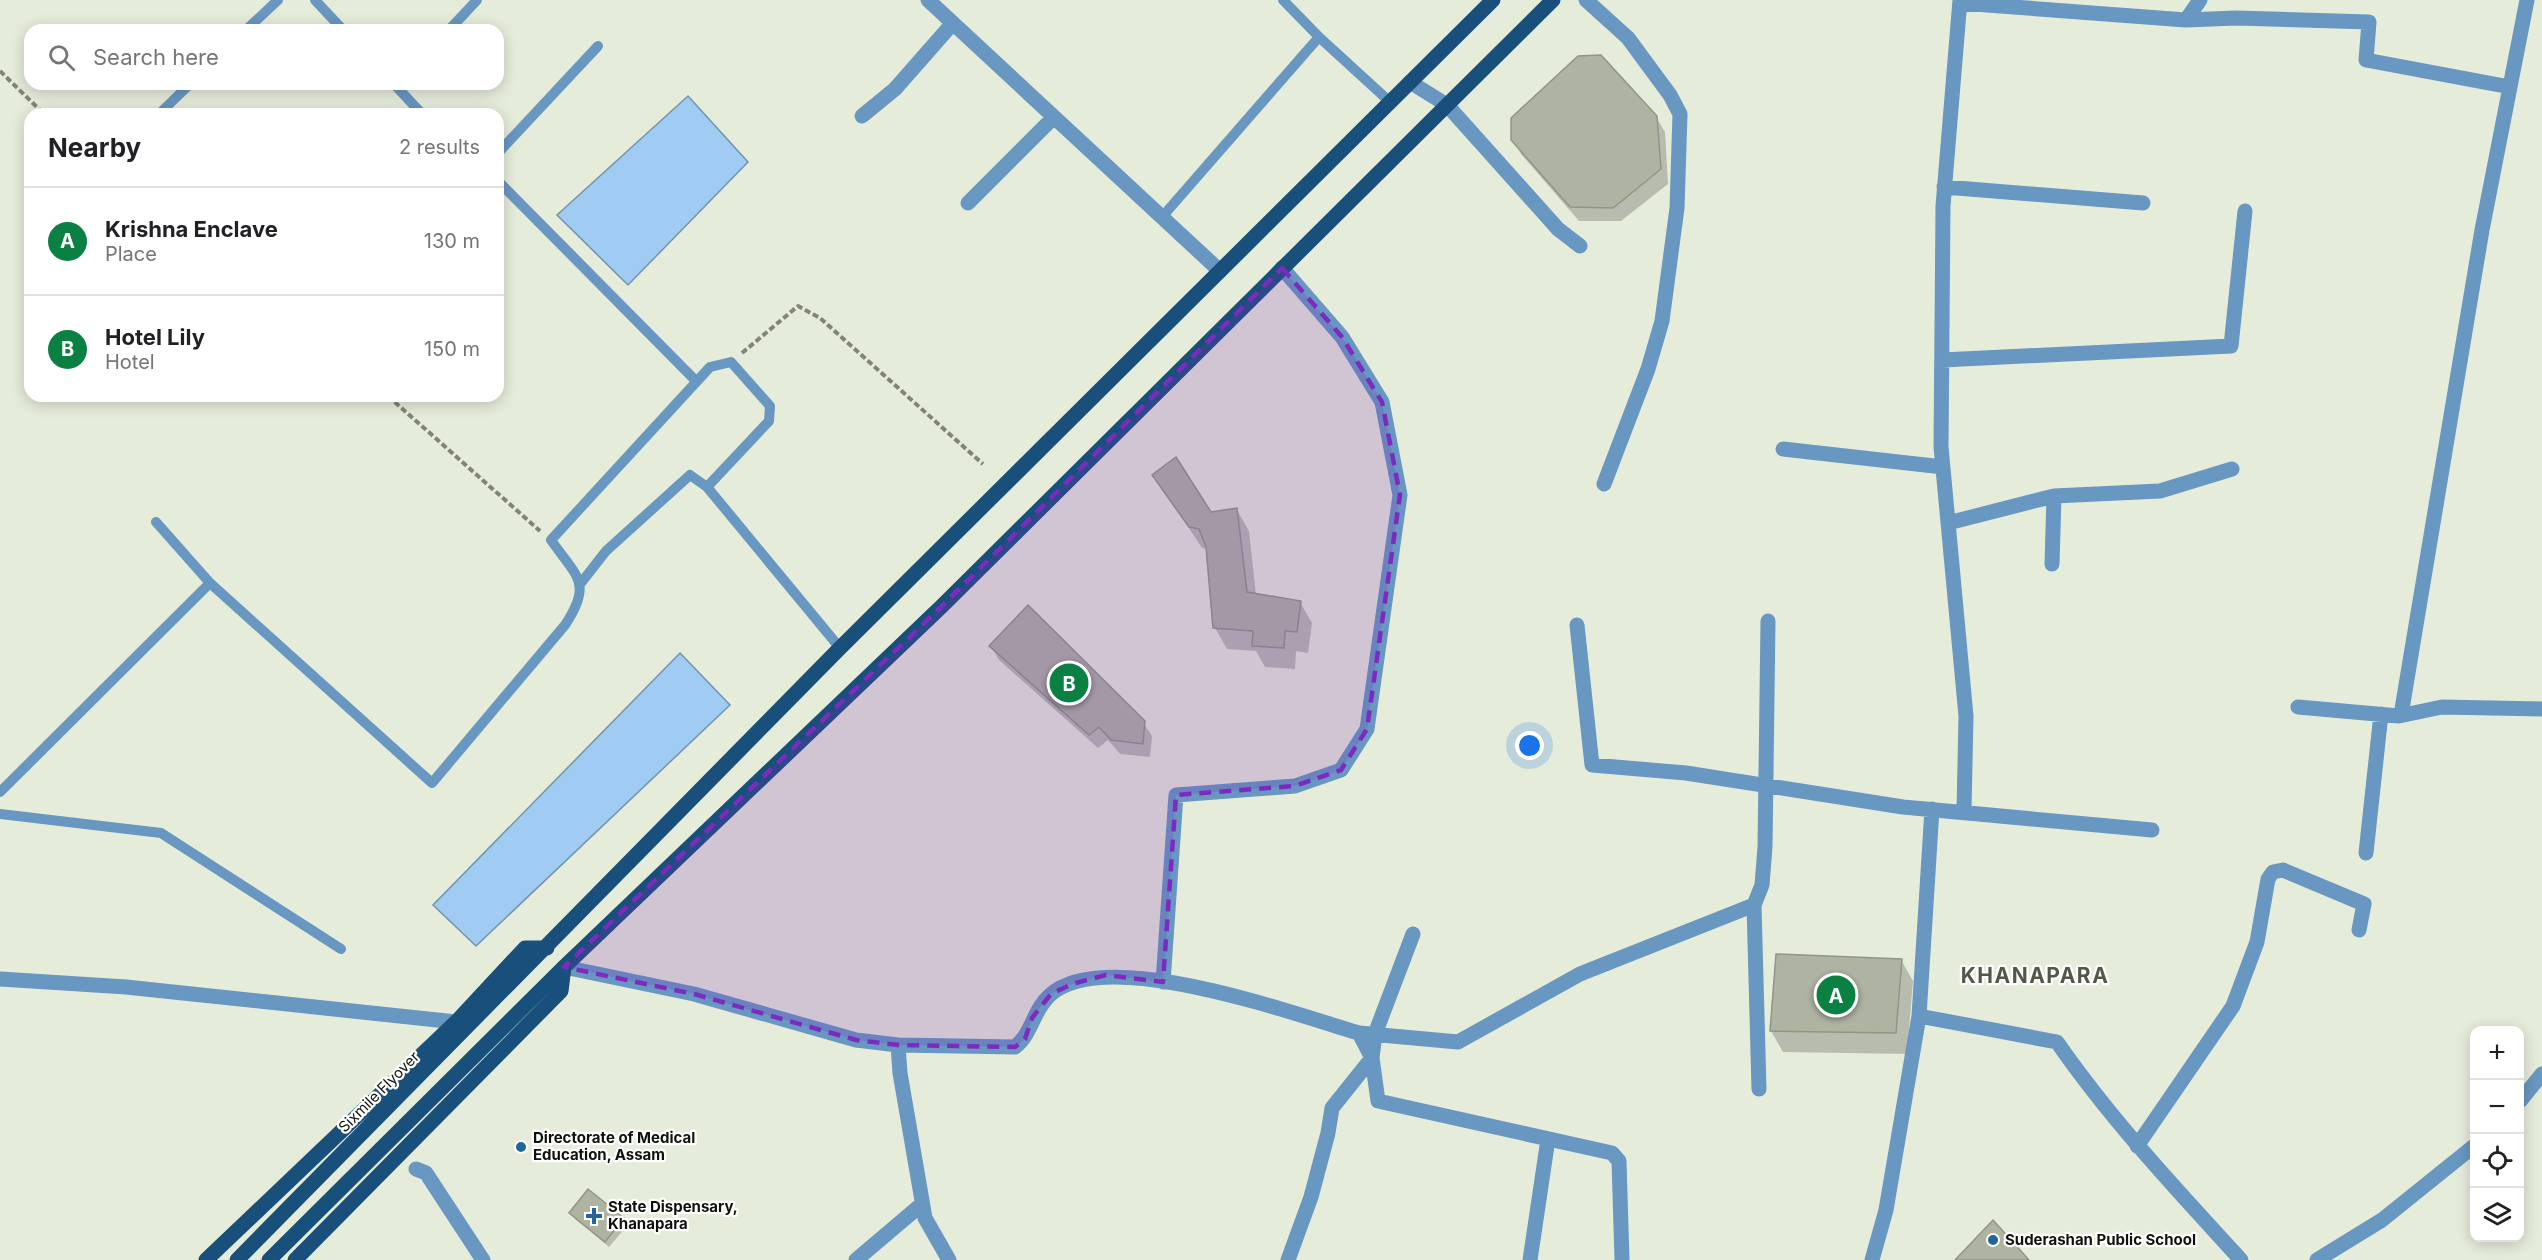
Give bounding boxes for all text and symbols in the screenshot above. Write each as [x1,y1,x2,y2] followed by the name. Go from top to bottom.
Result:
[24,24,504,90] search box
[45,41,78,74] icon: search
[93,44,219,70] text: Search here
[48,132,141,163] text: Nearby
[399,135,480,159] text: 2 results
[105,216,278,242] text: Krishna Enclave
[60,229,75,253] text: A
[424,229,480,253] text: 130 m
[105,242,157,266] text: Place
[105,324,205,350] text: Hotel Lily
[61,337,74,361] text: B
[424,337,480,361] text: 150 m
[105,350,155,374] text: Hotel
[1050,660,1088,706] pin: B
[1515,731,1544,760] your location
[1961,963,2109,988] district label: KHANAPARA
[1816,972,1856,1018] pin: A
[2470,1026,2524,1242] map controls
[2470,1026,2524,1080] button: +
[334,1047,423,1136] street label: Sixmile Flyover
[2470,1080,2524,1134] button: −
[533,1128,695,1164] place label: Directorate of Medical Education, Assam
[2470,1134,2524,1188] button: locate
[514,1140,528,1154] marker: Directorate of Medical Education, Assam
[2470,1188,2524,1242] button: layers
[608,1197,738,1233] place label: State Dispensary, Khanapara
[585,1207,603,1225] marker: State Dispensary, Khanapara
[2005,1230,2196,1249] place label: Suderashan Public School
[1986,1233,2000,1247] marker: Suderashan Public School

